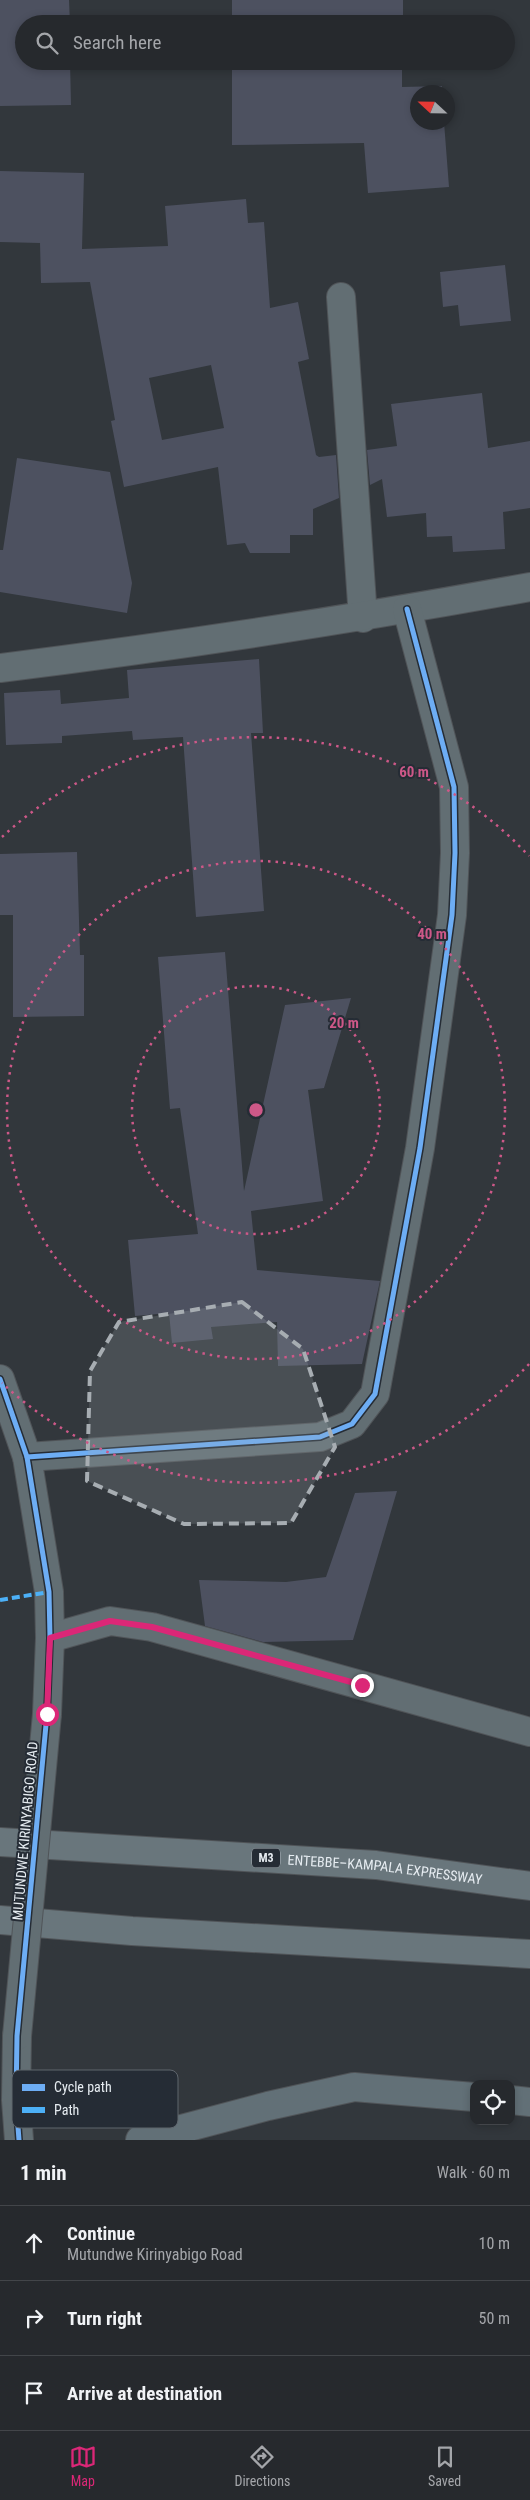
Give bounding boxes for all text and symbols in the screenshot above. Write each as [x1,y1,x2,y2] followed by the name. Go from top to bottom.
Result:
[15,15,515,70] search box
[33,29,61,57] icon: search
[73,31,161,54] text: Search here
[410,85,455,130] north arrow
[399,763,429,781] text: 60 m
[417,925,447,943] text: 40 m
[329,1014,359,1032] text: 20 m
[247,1101,265,1119] centre of rings
[351,1674,374,1697] route end
[36,1703,59,1726] route start
[9,1741,41,1921] street label: MUTUNDWE KIRINYABIGO ROAD
[252,1849,280,1868] road number: M3
[287,1852,484,1888] street label: ENTEBBE–KAMPALA EXPRESSWAY
[12,2070,178,2128] legend
[54,2079,112,2095] text: Cycle path
[470,2080,515,2125] map controls
[470,2080,515,2125] button: locate
[54,2102,79,2118] text: Path
[20,2161,67,2185] text: 1 min
[437,2163,510,2182] text: Walk · 60 m
[67,2222,135,2245] text: Continue
[20,2229,48,2257] icon: ahead
[478,2234,510,2253] text: 10 m
[67,2245,243,2264] text: Mutundwe Kirinyabigo Road
[20,2304,48,2332] icon: right
[67,2307,142,2330] text: Turn right
[478,2309,510,2328] text: 50 m
[20,2379,48,2407] icon: arrive
[67,2382,222,2405] text: Arrive at destination
[69,2443,97,2489] tab: Map
[234,2443,290,2489] tab: Directions
[428,2443,461,2489] tab: Saved

